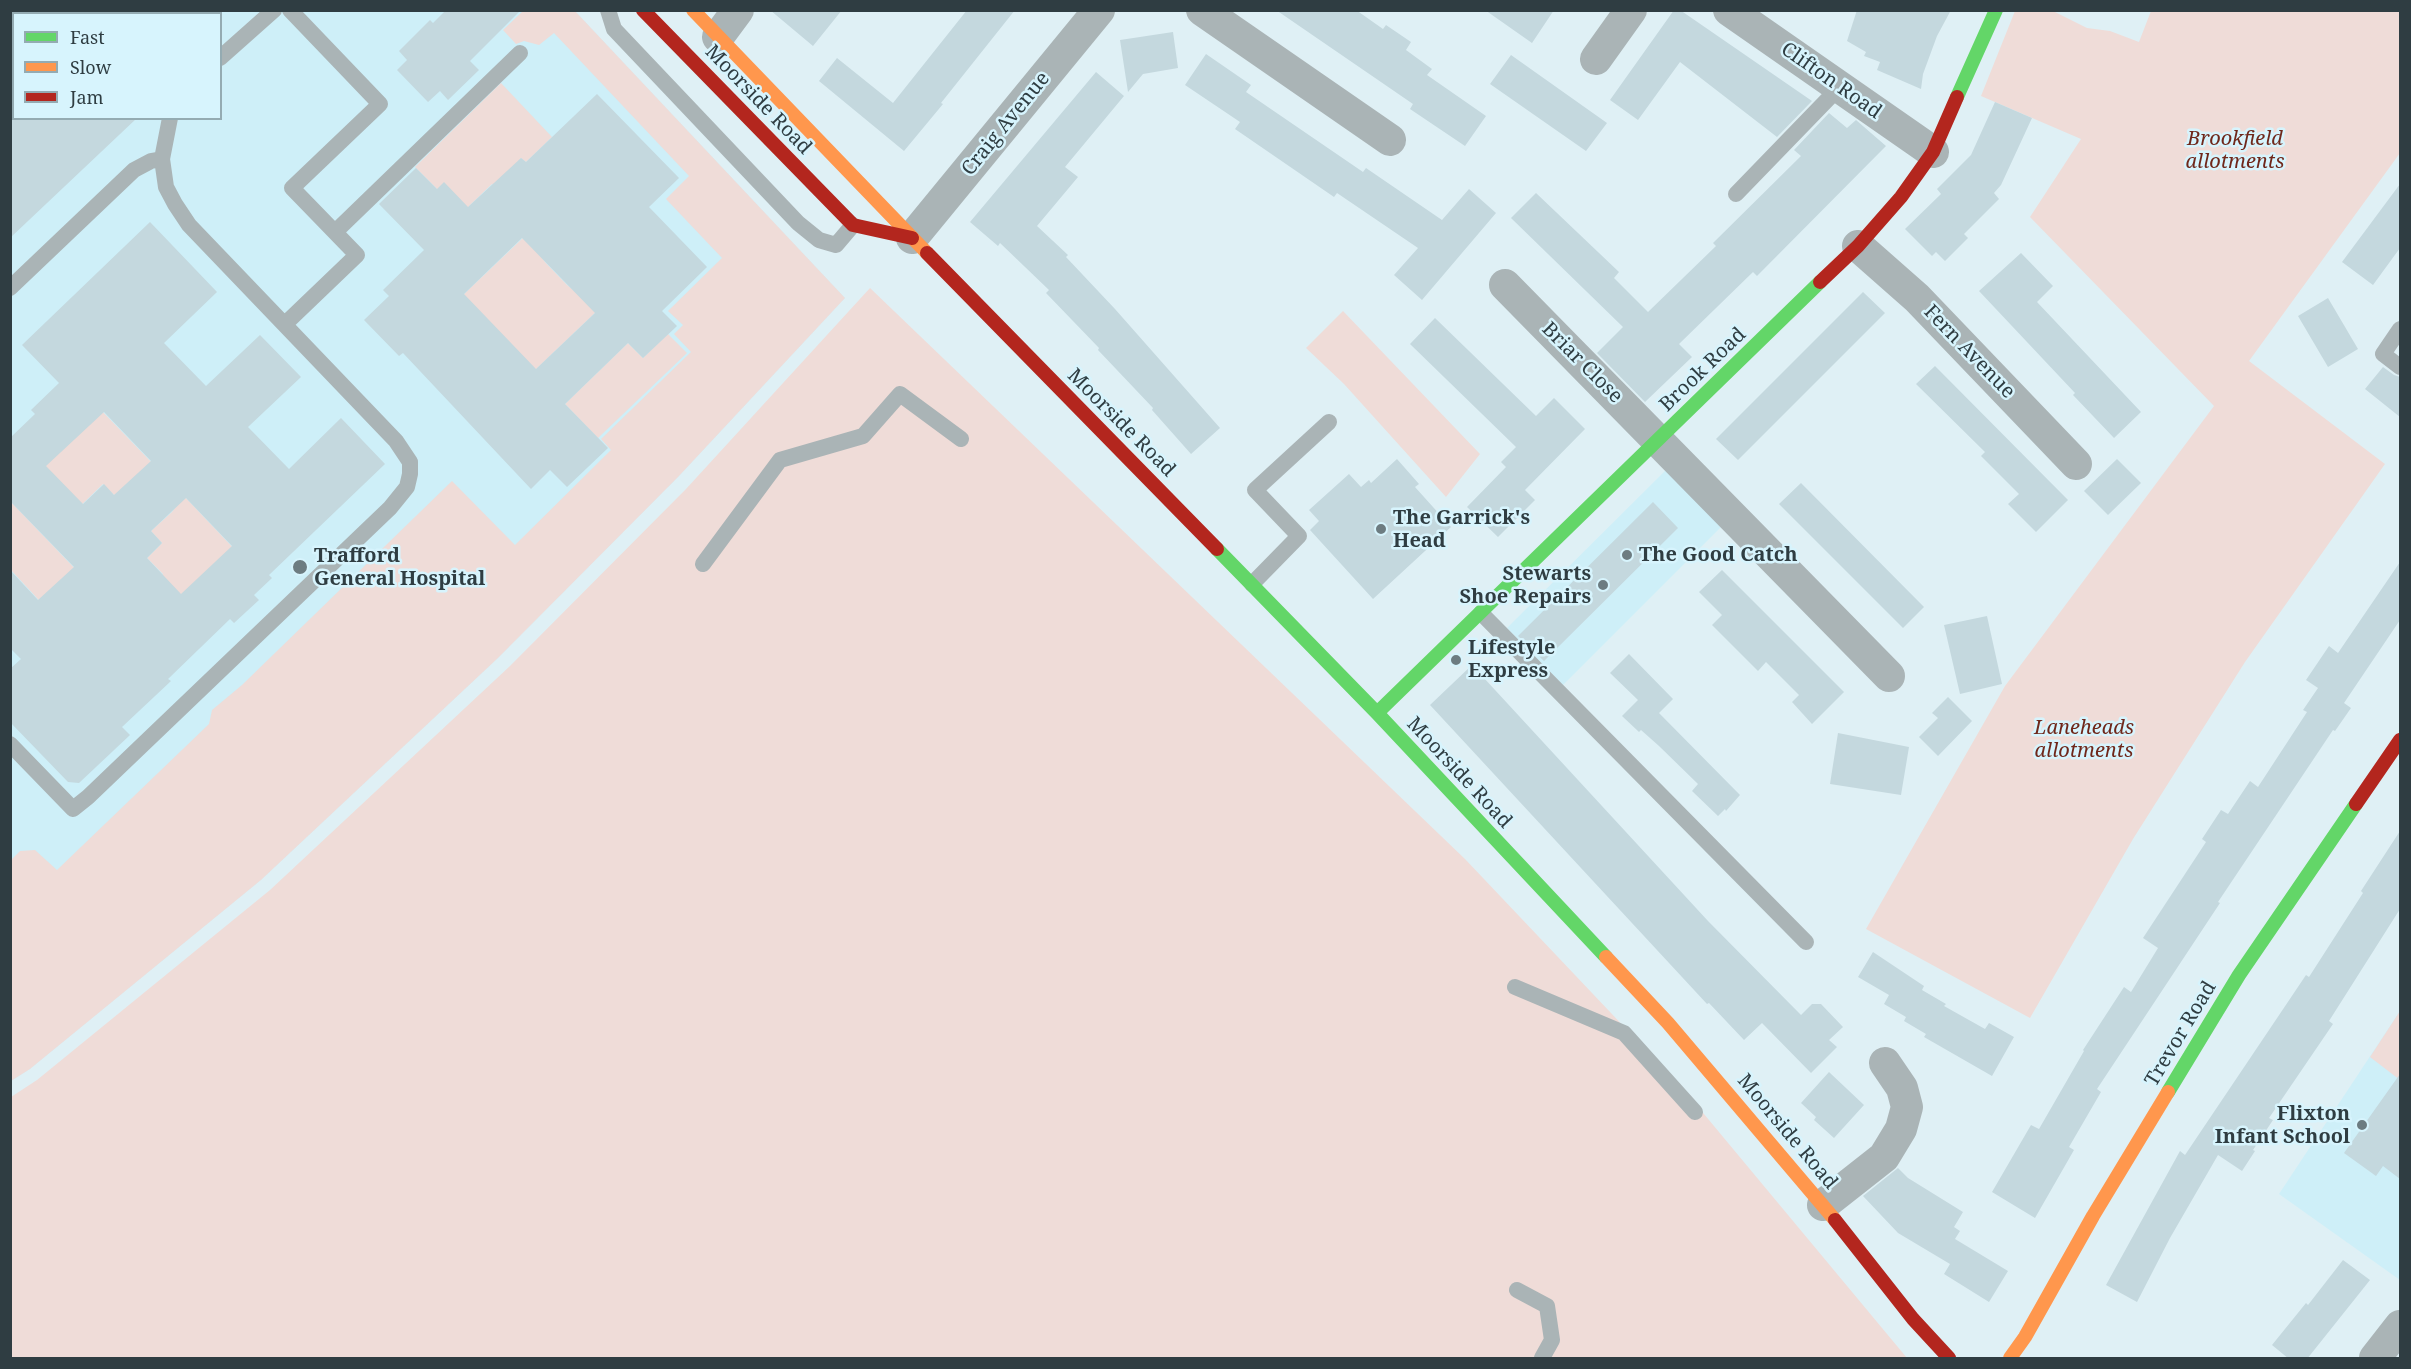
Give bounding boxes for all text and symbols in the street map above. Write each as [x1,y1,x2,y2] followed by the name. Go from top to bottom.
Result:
[12,12,222,120] legend
[70,25,105,49] text: Fast
[1776,38,1886,124] street label: Clifton Road
[700,40,816,160] street label: Moorside Road
[70,55,111,79] text: Slow
[957,67,1055,181] street label: Craig Avenue
[70,85,104,109] text: Jam
[2186,127,2284,174] park label: Brookfield allotments
[1918,300,2020,404] street label: Fern Avenue
[1537,318,1627,408] street label: Briar Close
[1655,323,1751,417] street label: Brook Road
[1062,364,1180,482] street label: Moorside Road
[1393,506,1530,553] place label: The Garrick's Head
[1374,522,1388,536] marker: The Garrick's Head
[1639,543,1798,567] place label: The Good Catch
[314,544,485,591] place label: Trafford General Hospital
[1620,548,1634,562] marker: The Good Catch
[291,558,309,576] marker: Trafford General Hospital
[1459,562,1591,609] place label: Stewarts Shoe Repairs
[1596,578,1610,592] marker: Stewarts Shoe Repairs
[1468,636,1555,683] place label: Lifestyle Express
[1449,653,1463,667] marker: Lifestyle Express
[1401,713,1517,833] street label: Moorside Road
[2034,716,2134,763] park label: Laneheads allotments
[2140,977,2222,1091] street label: Trevor Road
[1732,1069,1842,1195] street label: Moorside Road
[2215,1102,2350,1149] place label: Flixton Infant School
[2355,1118,2369,1132] marker: Flixton Infant School

